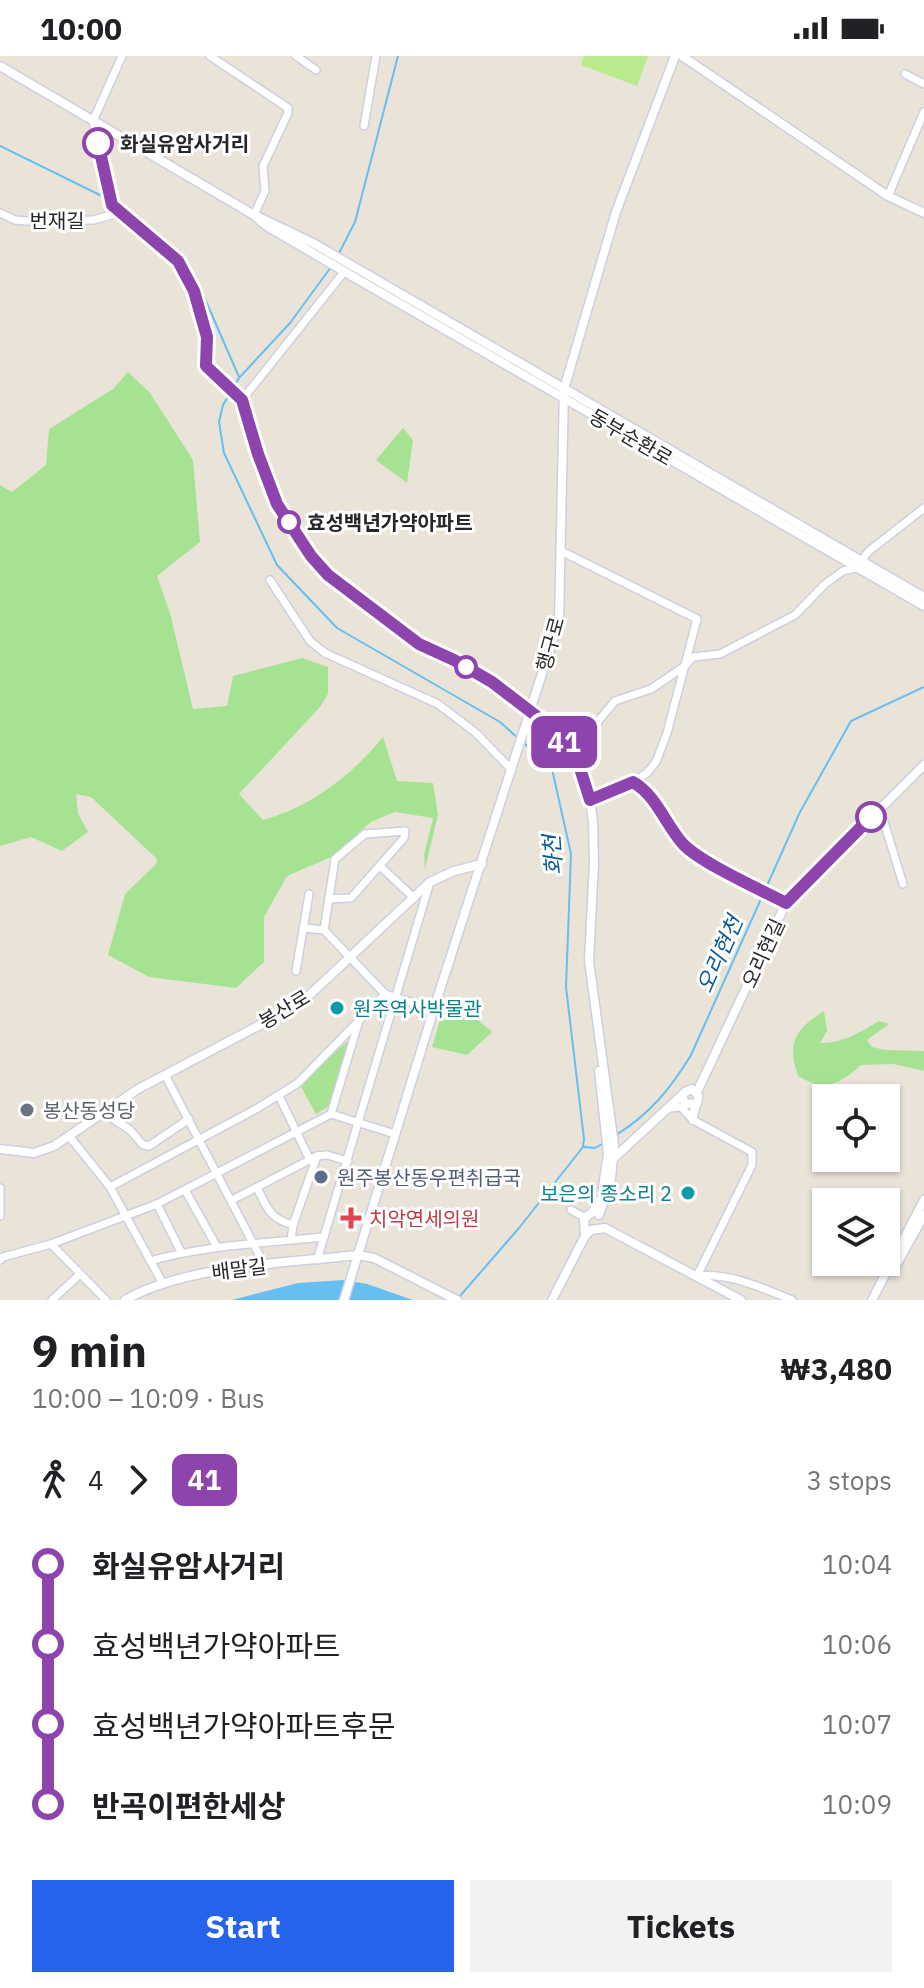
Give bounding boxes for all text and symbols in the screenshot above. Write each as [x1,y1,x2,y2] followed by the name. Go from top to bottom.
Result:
[40,9,122,48] text: 10:00
[83,128,113,158] marker: 화실유암사거리
[120,130,249,157] place label: 화실유암사거리
[29,207,85,234] street label: 번재길
[584,402,678,472] street label: 동부순환로
[307,509,473,536] place label: 효성백년가약아파트
[278,511,300,533] marker: 효성백년가약아파트
[530,614,570,674] street label: 행구로
[455,656,477,678] unlabelled marker
[528,716,600,768] line badge: 41
[547,723,581,760] text: 41
[856,802,886,832] unlabelled marker
[536,831,568,876] water label: 화천
[689,909,750,997] water label: 오리현천
[735,914,791,992] street label: 오리현길
[253,983,315,1035] street label: 봉산로
[353,995,482,1022] place label: 원주역사박물관
[328,999,346,1017] marker: 원주역사박물관
[812,1084,900,1276] map controls
[812,1084,900,1172] button: locate
[43,1097,135,1124] place label: 봉산동성당
[18,1101,36,1119] marker: 봉산동성당
[337,1164,521,1191] place label: 원주봉산동우편취급국
[312,1168,330,1186] marker: 원주봉산동우편취급국
[540,1180,672,1207] place label: 보은의 종소리 2
[679,1184,697,1202] marker: 보은의 종소리 2
[812,1188,900,1276] button: layers
[369,1205,479,1232] place label: 치악연세의원
[340,1207,362,1229] marker: 치악연세의원
[210,1252,268,1286] street label: 배말길
[32,1322,147,1379] text: 9 min
[780,1349,892,1388] text: ₩3,480
[32,1381,265,1415] text: 10:00 – 10:09 · Bus
[32,1458,76,1502] icon: walk
[116,1458,160,1502] icon: forward
[188,1461,221,1498] text: 41
[88,1463,104,1497] text: 4
[806,1463,892,1497] text: 3 stops
[92,1546,285,1585] text: 화실유암사거리
[822,1547,892,1581] text: 10:04
[92,1626,340,1665] text: 효성백년가약아파트
[822,1627,892,1661] text: 10:06
[92,1706,396,1745] text: 효성백년가약아파트후문
[822,1707,892,1741] text: 10:07
[92,1786,285,1825] text: 반곡이편한세상
[822,1787,892,1821] text: 10:09
[32,1880,454,1972] button: Start
[470,1880,892,1972] button: Tickets

